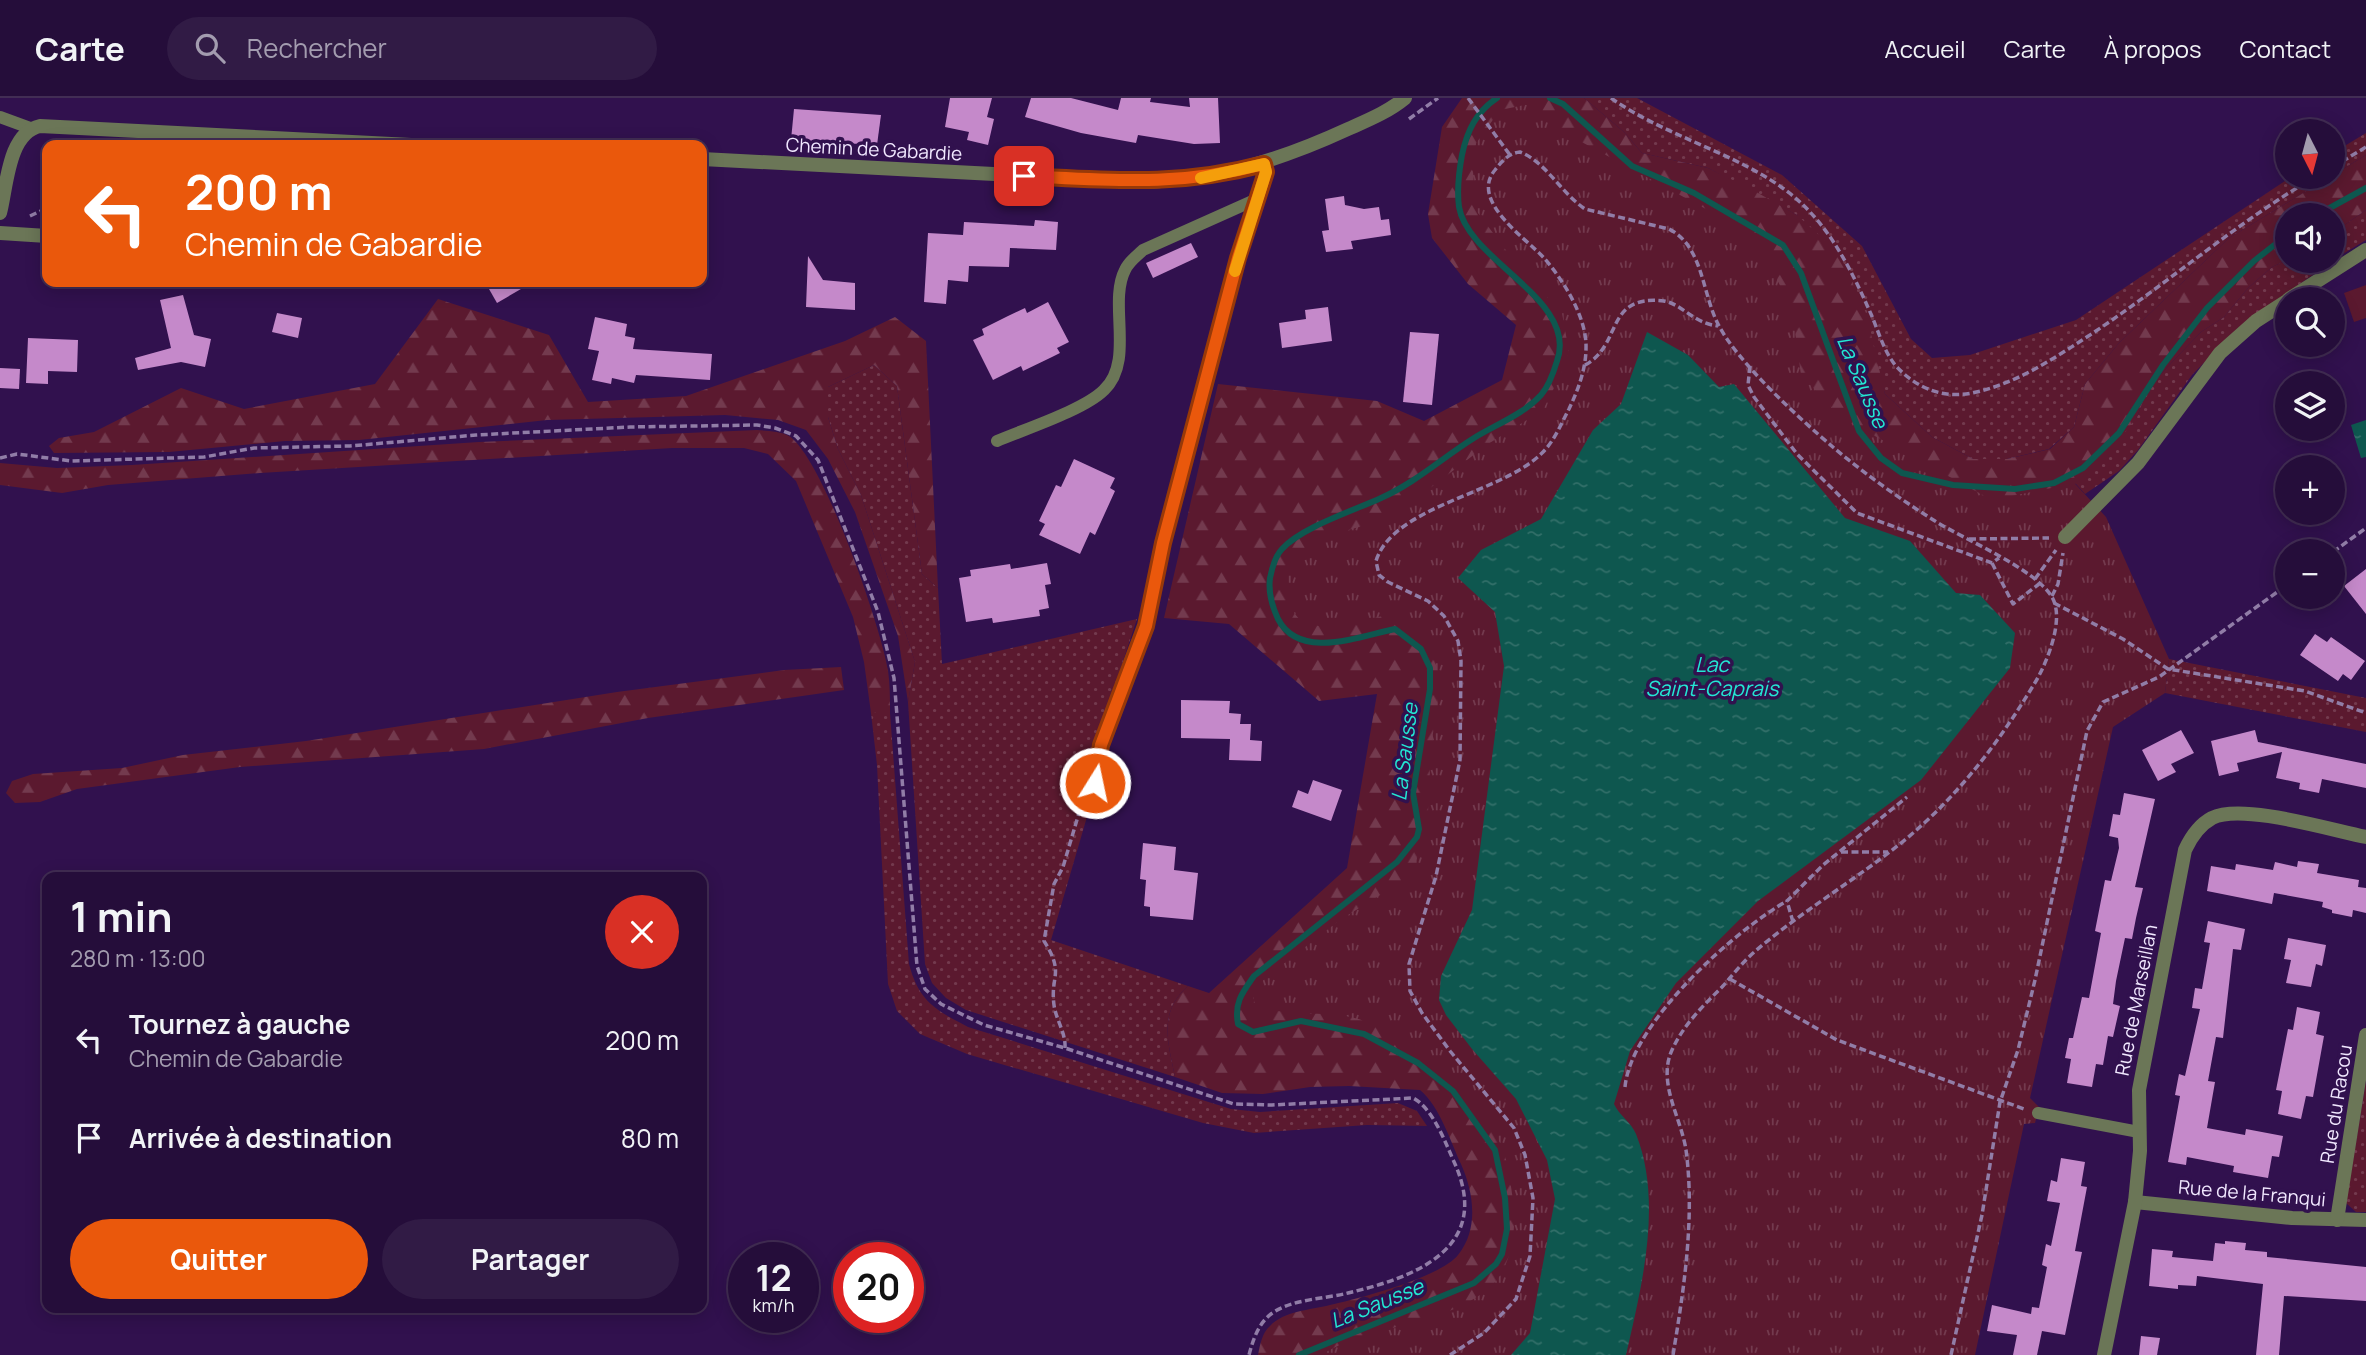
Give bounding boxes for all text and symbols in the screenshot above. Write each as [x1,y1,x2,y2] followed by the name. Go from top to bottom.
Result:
[167,17,657,80] search box
[35,26,125,71] text: Carte
[191,29,229,67] icon: search
[247,30,387,66] text: Rechercher
[1885,32,1965,65] text: Accueil
[2003,32,2066,65] text: Carte
[2104,32,2202,65] text: À propos
[2240,32,2331,65] text: Contact
[2275,119,2345,189] north arrow
[2275,119,2345,609] map controls
[785,131,963,167] street label: Chemin de Gabardie
[994,146,1054,206] pin
[1005,157,1043,195] icon: arrive
[185,158,333,225] text: 200 m
[70,168,161,259] icon: left
[2275,203,2345,273] button: sound
[185,222,483,266] text: Chemin de Gabardie
[2275,287,2345,357] button: search
[1831,331,1896,434] water label: La Sausse
[2275,371,2345,441] button: layers
[2275,455,2345,525] button: +
[2275,539,2345,609] button: −
[1645,650,1781,702] water label: Lac Saint-Caprais
[1384,700,1424,802] water label: La Sausse
[1058,746,1132,820] position arrow
[70,887,173,945] text: 1 min
[605,895,679,969] button: close
[2109,922,2163,1078] street label: Rue de Marseillan
[70,942,206,974] text: 280 m · 13:00
[129,1006,350,1042] text: Tournez à gauche
[70,1021,108,1059] icon: left
[605,1022,679,1058] text: 200 m
[129,1042,343,1074] text: Chemin de Gabardie
[2314,1043,2358,1165] street label: Rue du Racou
[70,1119,108,1157] icon: arrive
[129,1120,392,1156] text: Arrivée à destination
[621,1120,679,1156] text: 80 m
[2177,1174,2327,1212] street label: Rue de la Franqui
[70,1219,368,1299] button: Quitter
[382,1219,679,1299] button: Partager
[833,1242,924,1333] speed limit sign: 20
[755,1254,792,1302] text: 12
[1326,1271,1429,1334] water label: La Sausse
[753,1293,794,1317] text: km/h

